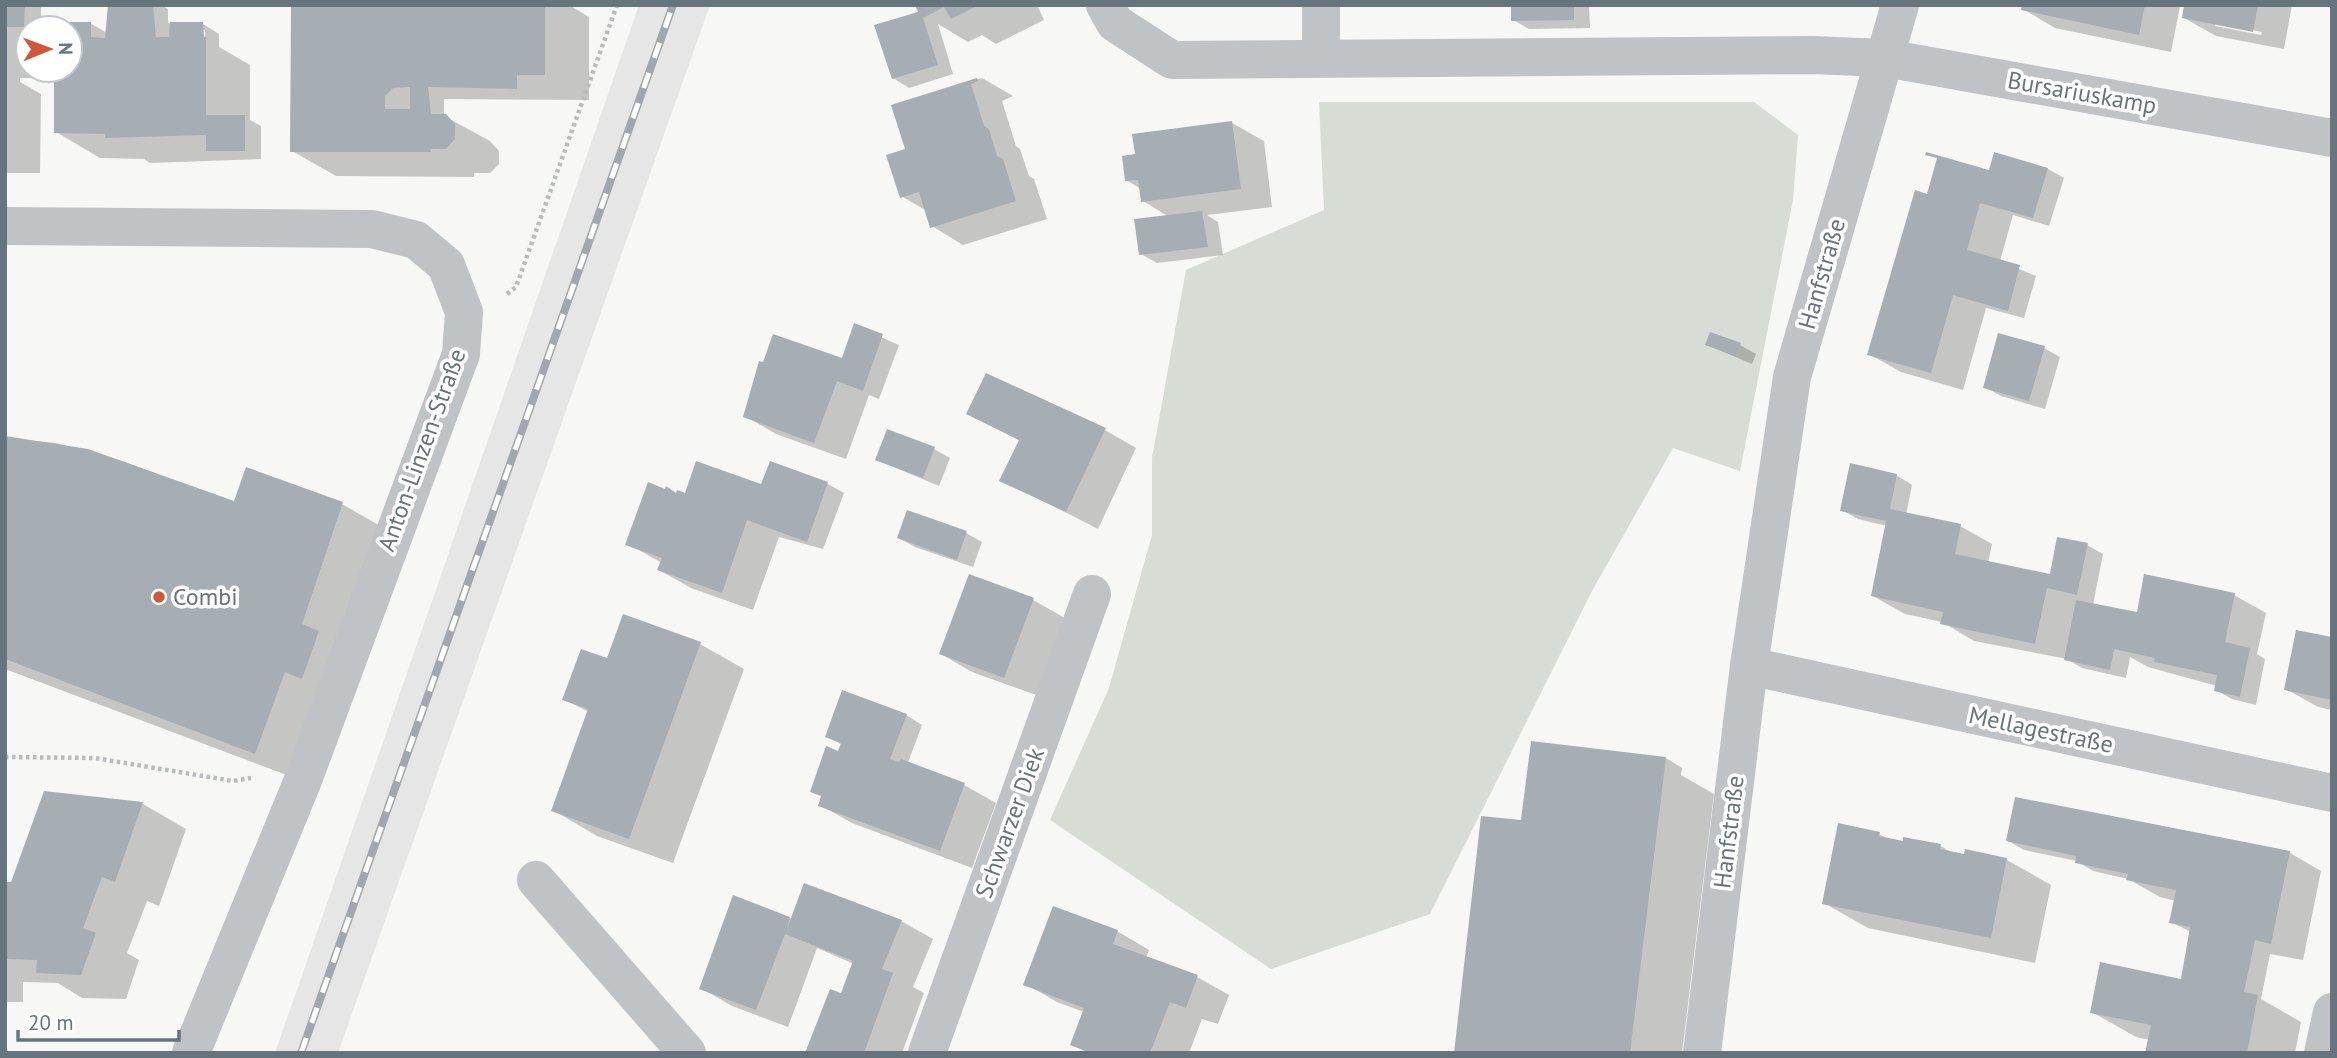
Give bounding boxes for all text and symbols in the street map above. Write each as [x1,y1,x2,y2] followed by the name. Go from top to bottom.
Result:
[14,14,84,84] north arrow
[54,42,78,55] text: N
[2005,64,2159,121] street label: Bursariuskamp
[1791,215,1852,333] street label: Hanfstraße
[370,344,473,555] street label: Anton-Linzen-Straße
[173,581,238,612] place label: Combi
[151,589,167,605] marker: Combi
[1966,699,2116,760] street label: Mellagestraße
[968,743,1051,902] street label: Schwarzer Diek
[1706,774,1751,890] street label: Hanfstraße
[18,998,178,1042] scale bar
[28,1009,74,1036] text: 20 m

